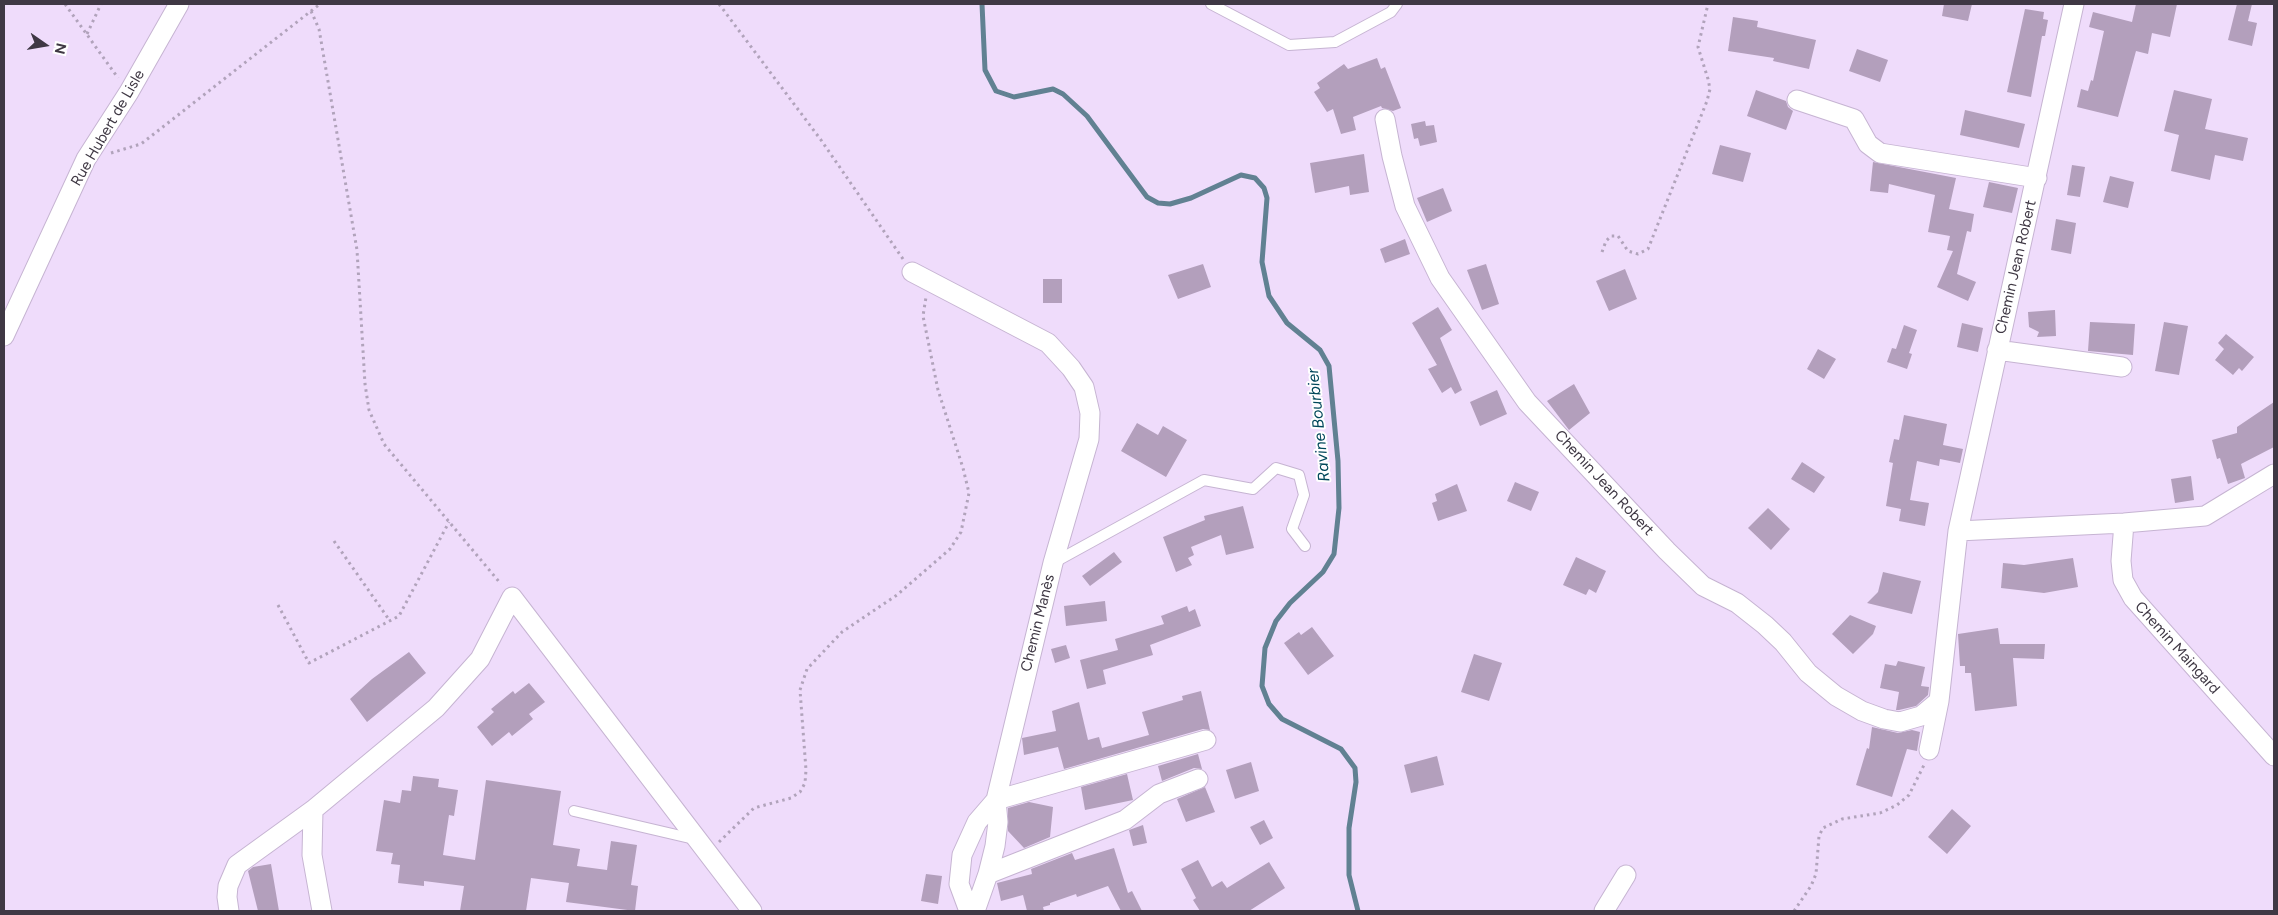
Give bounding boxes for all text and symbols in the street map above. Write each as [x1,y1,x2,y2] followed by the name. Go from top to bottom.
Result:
[20,20,70,70] north arrow
[51,41,70,56] text: N
[67,67,149,189] street label: Rue Hubert de Lisle
[1992,198,2040,336] street label: Chemin Jean Robert
[1304,367,1334,483] water label: Ravine Bourbier
[1551,427,1657,539] street label: Chemin Jean Robert
[1017,573,1059,673] street label: Chemin Manès
[2131,598,2223,698] street label: Chemin Maingard

